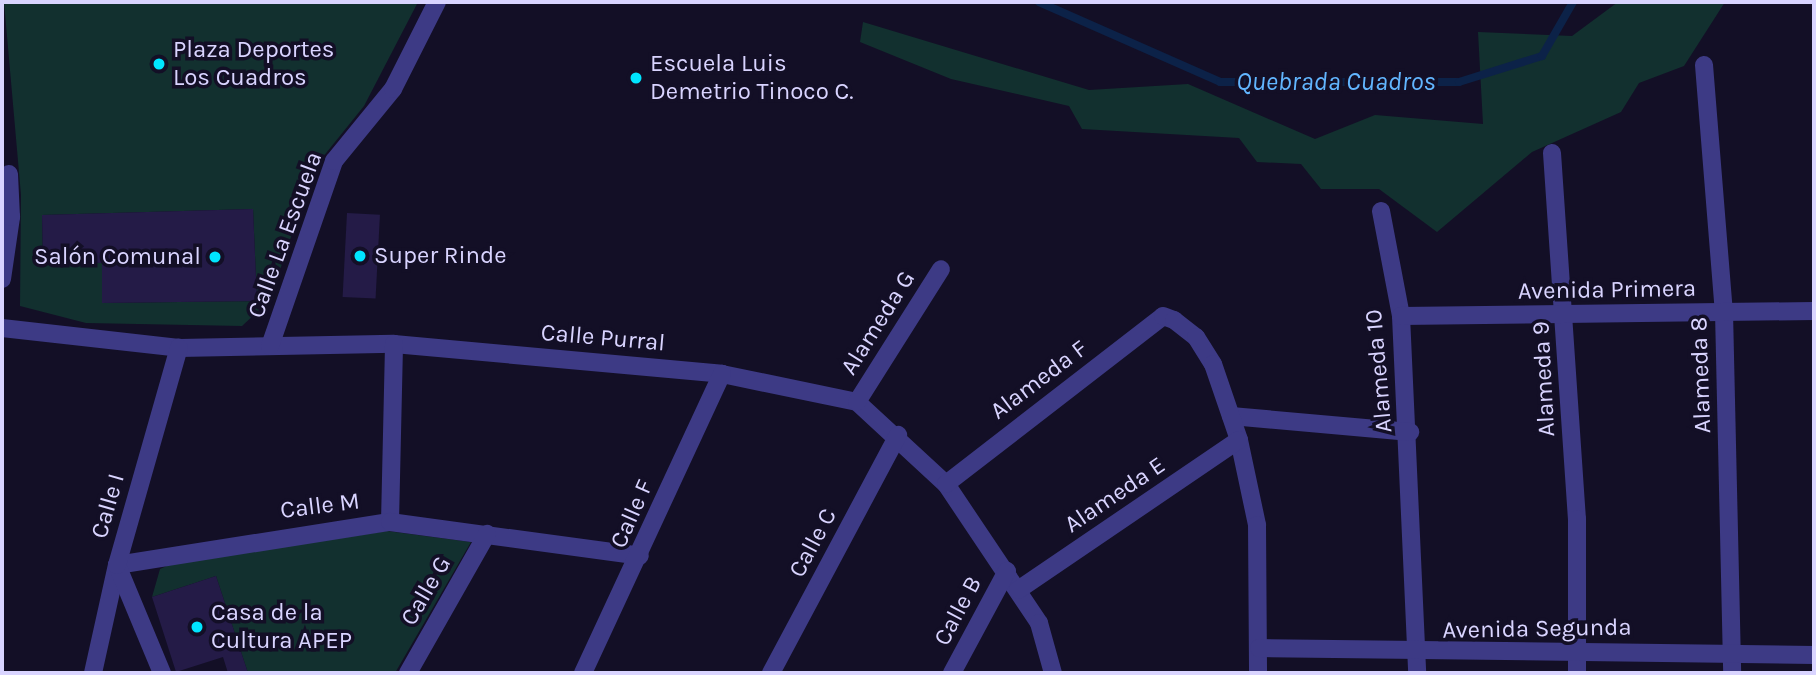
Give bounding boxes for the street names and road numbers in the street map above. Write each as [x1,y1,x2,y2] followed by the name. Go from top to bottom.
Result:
[242,148,328,322] street label: Calle La Escuela
[835,266,921,380] street label: Alameda G
[1518,274,1696,306] street label: Avenida Primera
[1359,308,1399,434] street label: Alameda 10
[1685,316,1717,434] street label: Alameda 8
[540,318,666,358] street label: Calle Purral
[1527,321,1561,437] street label: Alameda 9
[985,334,1093,426] street label: Alameda F
[1059,451,1171,539] street label: Alameda E
[85,470,131,542] street label: Calle I
[604,475,660,553] street label: Calle F
[279,487,361,525] street label: Calle M
[783,504,843,582] street label: Calle C
[395,551,457,631] street label: Calle G
[928,571,988,651] street label: Calle B
[1442,613,1632,645] street label: Avenida Segunda

